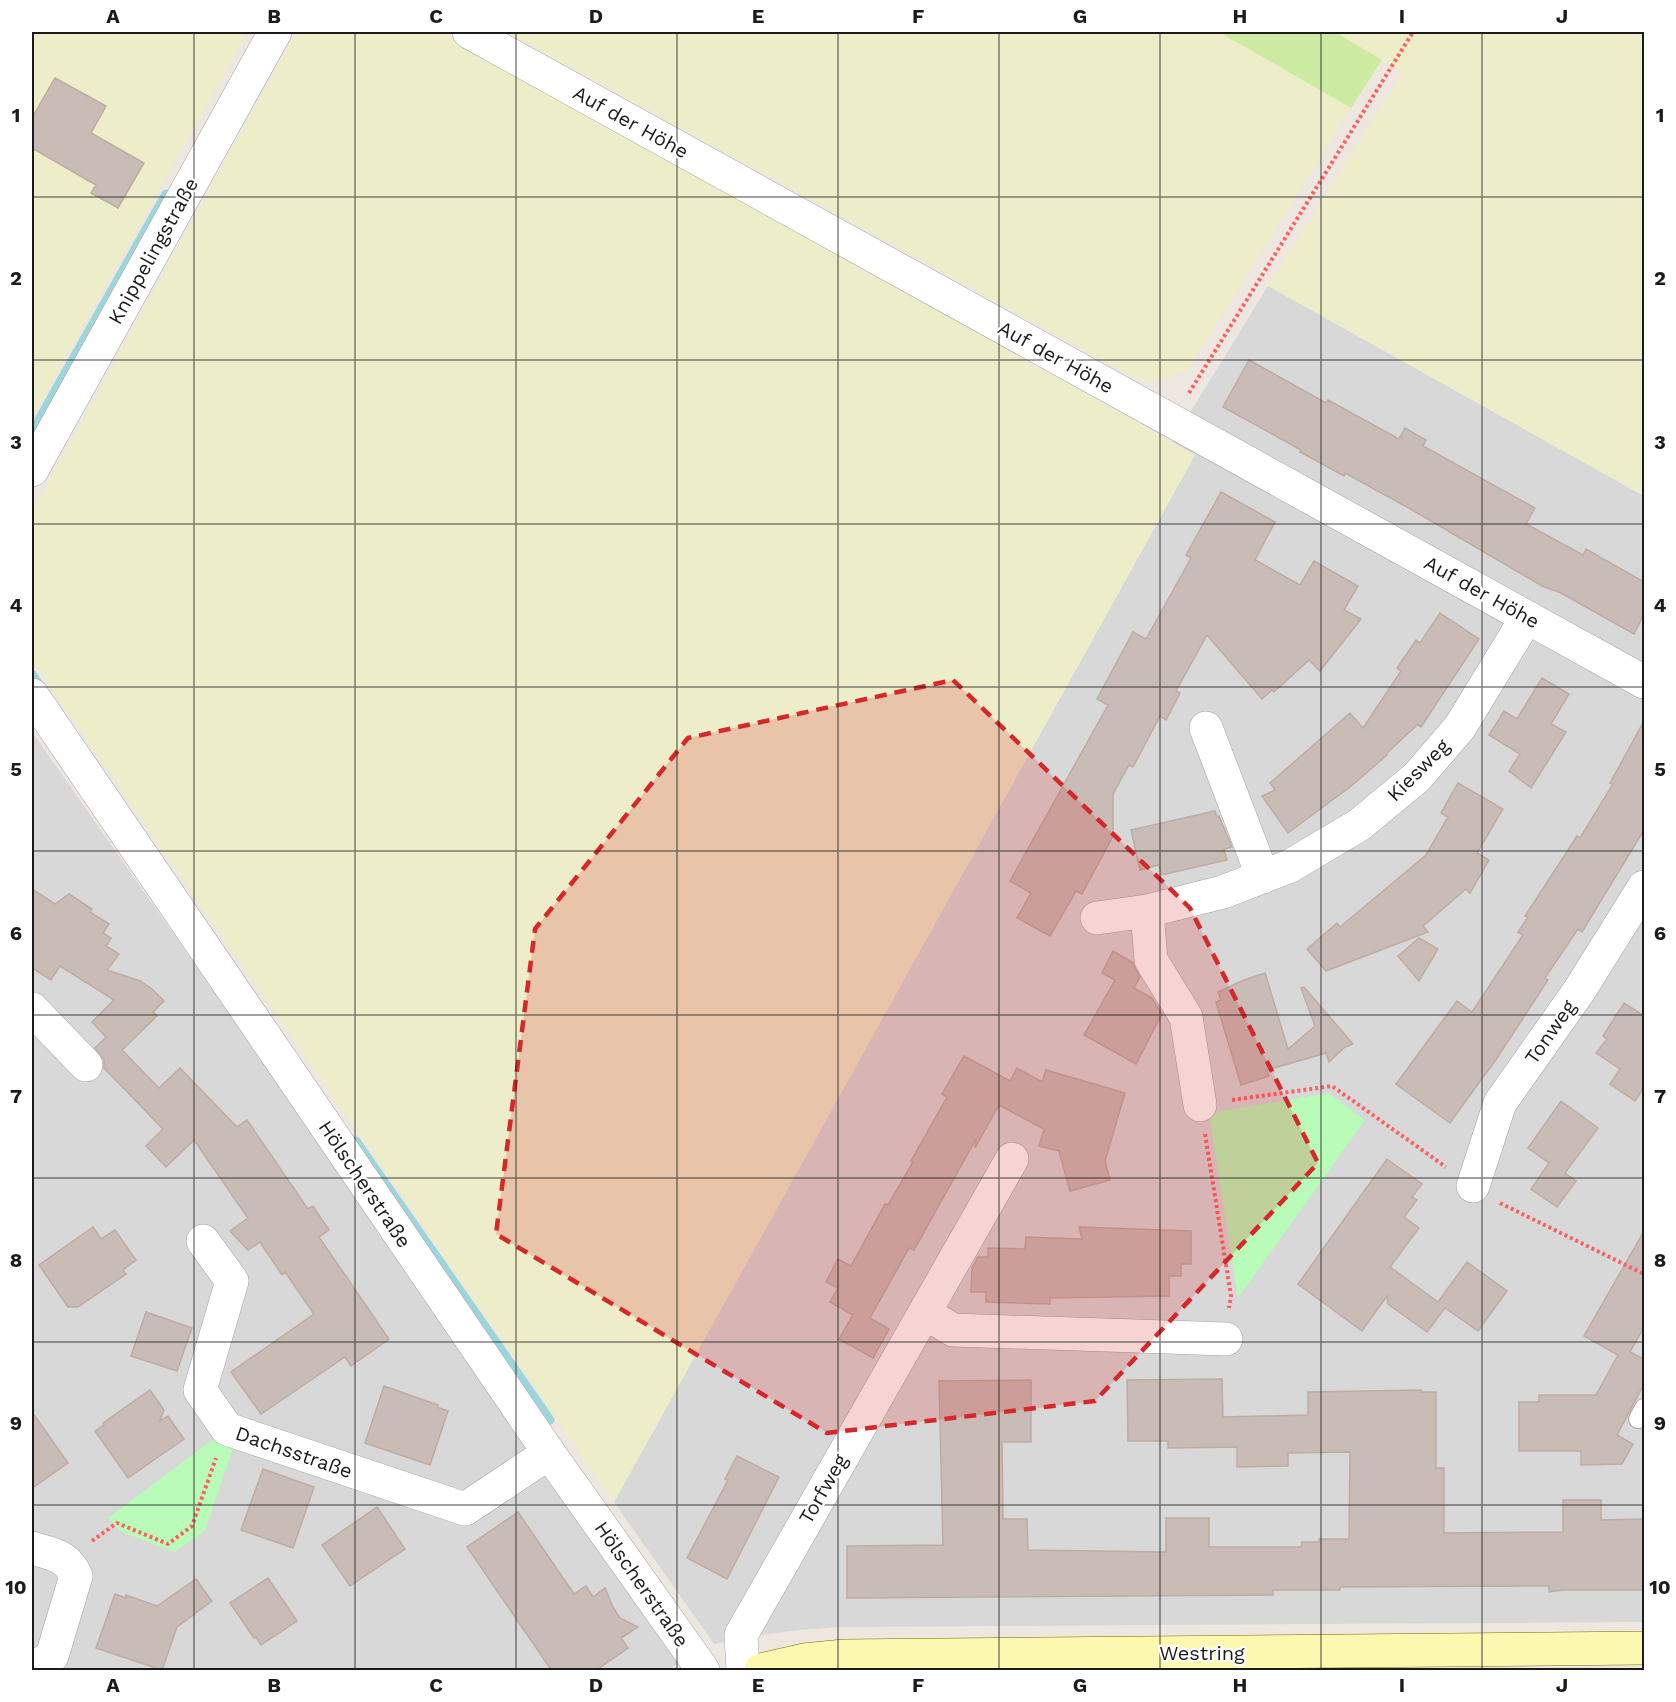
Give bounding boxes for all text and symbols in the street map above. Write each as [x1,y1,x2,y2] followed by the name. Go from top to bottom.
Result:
[106,4,120,28] text: A
[267,4,281,28] text: B
[429,4,443,28] text: C
[589,4,603,28] text: D
[752,4,764,28] text: E
[912,4,924,28] text: F
[1073,4,1087,28] text: G
[1233,4,1247,28] text: H
[1399,4,1405,28] text: I
[1556,4,1568,28] text: J
[569,80,693,164] street label: Auf der Höhe
[12,103,20,127] text: 1
[1656,103,1664,127] text: 1
[103,174,203,328] street label: Knippelingstraße
[10,266,22,290] text: 2
[1654,266,1666,290] text: 2
[994,315,1118,399] street label: Auf der Höhe
[10,430,22,454] text: 3
[1654,430,1666,454] text: 3
[1420,550,1544,634] street label: Auf der Höhe
[10,593,23,617] text: 4
[1654,593,1667,617] text: 4
[1382,734,1454,806] street label: Kiesweg
[10,757,22,781] text: 5
[1654,757,1666,781] text: 5
[10,921,22,945] text: 6
[1654,921,1666,945] text: 6
[1519,995,1581,1069] street label: Tonweg
[10,1084,22,1108] text: 7
[1654,1084,1666,1108] text: 7
[314,1116,416,1252] street label: Hölscherstraße
[10,1248,22,1272] text: 8
[1654,1248,1666,1272] text: 8
[10,1411,22,1435] text: 9
[1654,1411,1666,1435] text: 9
[232,1421,356,1483] street label: Dachsstraße
[793,1450,853,1528] street label: Torfweg
[590,1516,694,1652] street label: Hölscherstraße
[5,1575,27,1599] text: 10
[1649,1575,1671,1599] text: 10
[1159,1641,1245,1665] street label: Westring
[106,1673,120,1697] text: A
[267,1673,281,1697] text: B
[429,1673,443,1697] text: C
[589,1673,603,1697] text: D
[752,1673,764,1697] text: E
[912,1673,924,1697] text: F
[1073,1673,1087,1697] text: G
[1233,1673,1247,1697] text: H
[1399,1673,1405,1697] text: I
[1556,1673,1568,1697] text: J

